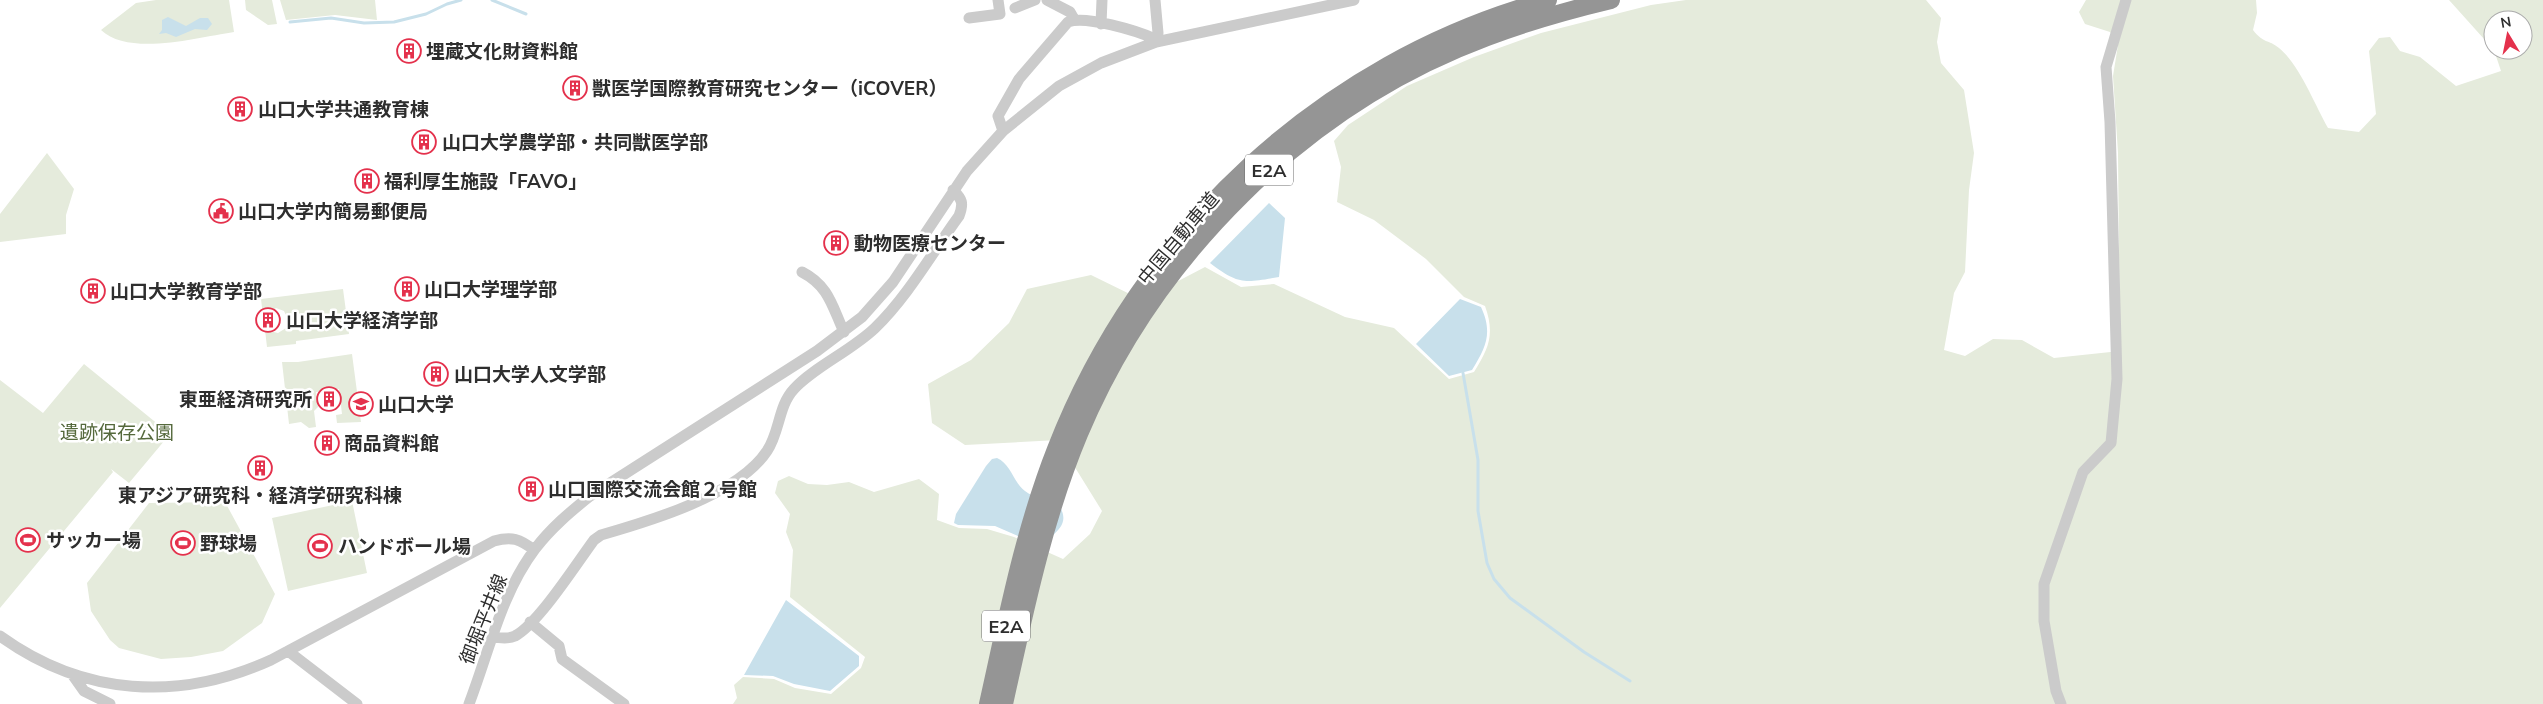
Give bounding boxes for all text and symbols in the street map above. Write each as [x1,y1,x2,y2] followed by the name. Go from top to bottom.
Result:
[2483,10,2533,60] north arrow
[2499,12,2513,32] text: N
[396,38,422,64] building icon: 埋蔵文化財資料館
[426,39,578,63] place label: 埋蔵文化財資料館
[562,75,588,101] building icon: 獣医学国際教育研究センター（iCOVER）
[592,76,948,100] place label: 獣医学国際教育研究センター（iCOVER）
[227,96,253,122] building icon: 山口大学共通教育棟
[258,97,429,121] place label: 山口大学共通教育棟
[411,129,437,155] building icon: 山口大学農学部・共同獣医学部
[442,130,708,154] place label: 山口大学農学部・共同獣医学部
[1245,154,1293,186] road number: E2A
[354,168,380,194] building icon: 福利厚生施設「FAVO」
[384,169,587,193] place label: 福利厚生施設「FAVO」
[1132,187,1224,289] street label: 中国自動車道
[208,198,234,224] public building icon: 山口大学内簡易郵便局
[238,199,428,223] place label: 山口大学内簡易郵便局
[823,230,849,256] building icon: 動物医療センター
[854,231,1006,255] place label: 動物医療センター
[394,276,420,302] building icon: 山口大学理学部
[424,277,557,301] place label: 山口大学理学部
[80,278,106,304] building icon: 山口大学教育学部
[110,279,262,303] place label: 山口大学教育学部
[255,307,281,333] building icon: 山口大学経済学部
[286,308,438,332] place label: 山口大学経済学部
[423,361,449,387] building icon: 山口大学人文学部
[454,362,606,386] place label: 山口大学人文学部
[316,386,342,412] building icon: 東亜経済研究所
[179,387,312,411] place label: 東亜経済研究所
[348,391,374,417] school or university icon: 山口大学
[378,392,454,416] place label: 山口大学
[60,420,174,444] park label: 遺跡保存公園
[314,430,340,456] building icon: 商品資料館
[344,431,439,455] place label: 商品資料館
[247,455,273,481] building icon: 東アジア研究科・経済学研究科棟
[518,476,544,502] building icon: 山口国際交流会館２号館
[548,477,757,501] place label: 山口国際交流会館２号館
[118,483,402,507] place label: 東アジア研究科・経済学研究科棟
[15,527,41,553] sports icon: サッカー場
[46,528,141,552] place label: サッカー場
[170,530,196,556] sports icon: 野球場
[200,531,257,555] place label: 野球場
[307,533,333,559] sports icon: ハンドボール場
[338,534,471,558] place label: ハンドボール場
[454,570,512,668] street label: 御堀平井線
[982,610,1030,642] road number: E2A

